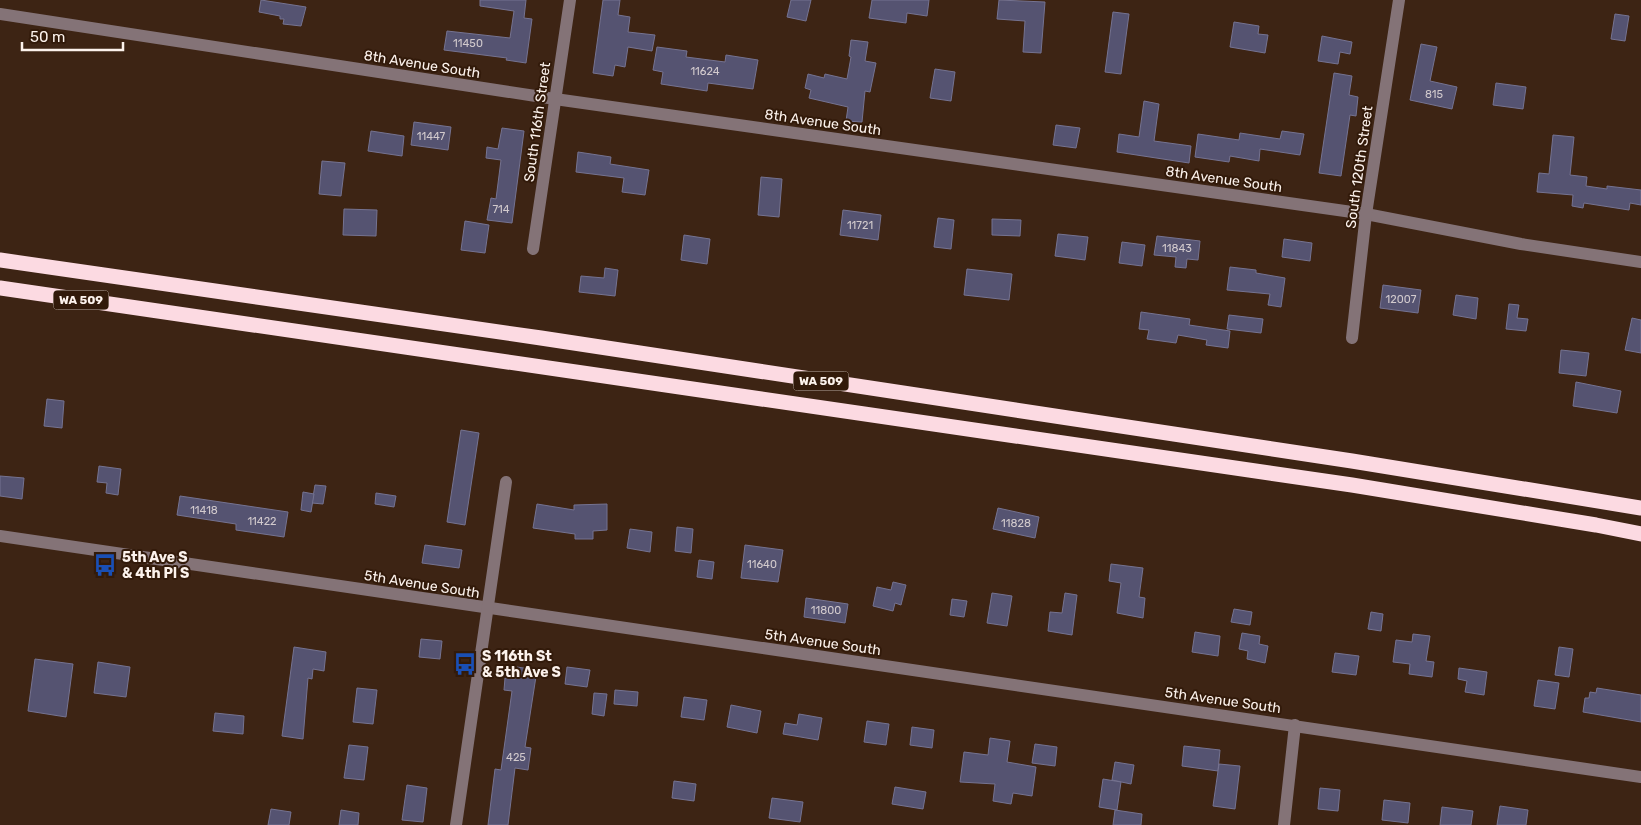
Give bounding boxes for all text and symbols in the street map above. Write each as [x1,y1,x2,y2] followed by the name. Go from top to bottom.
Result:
[22,20,124,52] scale bar
[30,28,65,46] text: 50 m
[453,37,483,50] house number: 11450
[363,47,481,82] street label: 8th Avenue South
[521,60,554,183] street label: South 116th Street
[690,65,720,78] house number: 11624
[1425,88,1444,101] house number: 815
[1342,104,1377,229] street label: South 120th Street
[764,106,882,139] street label: 8th Avenue South
[417,130,446,143] house number: 11447
[1165,163,1283,196] street label: 8th Avenue South
[492,203,510,216] house number: 714
[847,219,873,232] house number: 11721
[1162,242,1192,255] house number: 11843
[54,290,108,310] road number: WA 509
[1386,293,1417,306] house number: 12007
[794,372,848,391] road number: WA 509
[190,504,218,517] house number: 11418
[247,515,277,528] house number: 11422
[1001,517,1031,530] house number: 11828
[122,549,189,582] place label: 5th Ave S & 4th Pl S
[92,552,118,578] bus stop icon: 5th Ave S & 4th Pl S
[747,558,777,571] house number: 11640
[363,567,481,602] street label: 5th Avenue South
[811,604,841,617] house number: 11800
[764,626,882,659] street label: 5th Avenue South
[482,648,561,681] place label: S 116th St & 5th Ave S
[452,651,478,677] bus stop icon: S 116th St & 5th Ave S
[1164,684,1282,717] street label: 5th Avenue South
[506,751,526,764] house number: 425

